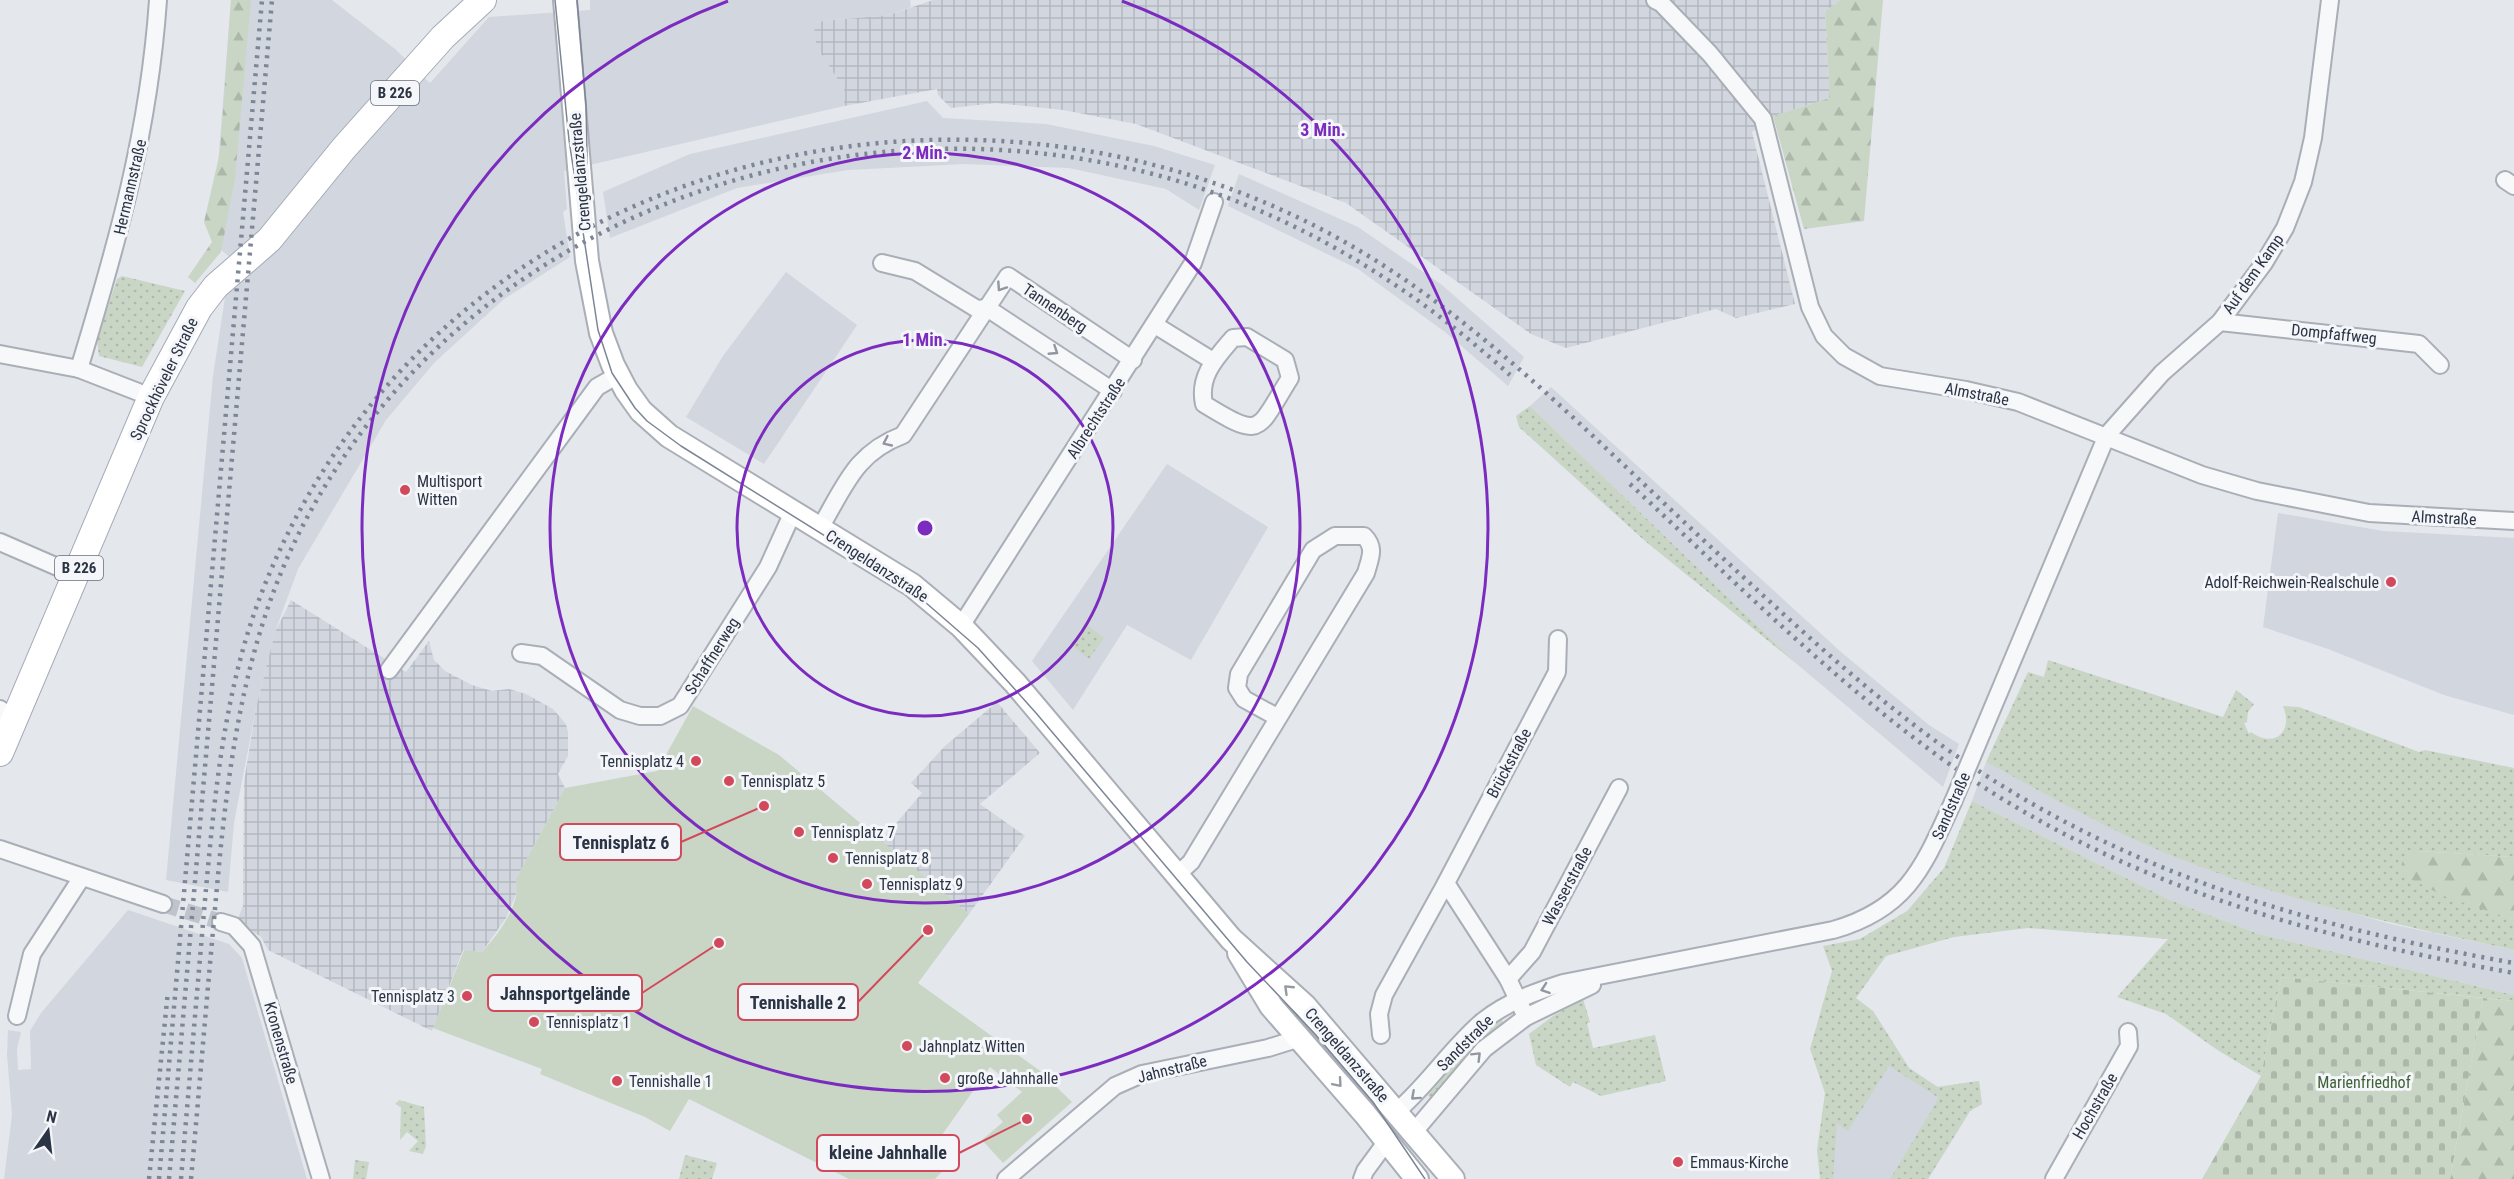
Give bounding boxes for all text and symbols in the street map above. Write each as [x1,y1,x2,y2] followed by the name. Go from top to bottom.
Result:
[371,81,419,105] road number: B 226
[565,112,595,232] street label: Crengeldanzstraße
[1300,119,1346,140] text: 3 Min.
[110,137,150,237] street label: Hermannstraße
[902,142,948,163] text: 2 Min.
[2219,230,2288,318] street label: Auf dem Kamp
[1019,279,1091,337] street label: Tannenberg
[997,281,1008,292] one-way arrow
[126,315,202,443] street label: Sprockhöveler Straße
[2290,320,2378,348] street label: Dompfaffweg
[902,329,948,350] text: 1 Min.
[1048,344,1058,356] one-way arrow
[1063,374,1129,462] street label: Albrechtstraße
[1943,378,2011,410] street label: Almstraße
[883,435,894,447] one-way arrow
[417,472,482,509] place label: Multisport Witten
[398,483,412,497] marker: Multisport Witten
[2411,507,2477,529] street label: Almstraße
[915,518,935,538] centre of rings
[822,526,932,606] street label: Crengeldanzstraße
[55,556,103,580] road number: B 226
[2204,573,2379,592] place label: Adolf-Reichwein-Realschule
[2384,575,2398,589] marker: Adolf-Reichwein-Realschule
[681,614,743,698] street label: Schaffnerweg
[1483,725,1535,801] street label: Brückstraße
[600,752,684,771] place label: Tennisplatz 4
[689,754,703,768] marker: Tennisplatz 4
[1928,769,1974,843] street label: Sandstraße
[741,772,825,791] place label: Tennisplatz 5
[722,774,736,788] marker: Tennisplatz 5
[811,823,895,842] place label: Tennisplatz 7
[560,824,681,860] callout: Tennisplatz 6
[792,825,806,839] marker: Tennisplatz 7
[573,832,669,853] text: Tennisplatz 6
[1538,843,1596,929] street label: Wasserstraße
[845,849,929,868] place label: Tennisplatz 8
[826,851,840,865] marker: Tennisplatz 8
[879,875,963,894] place label: Tennisplatz 9
[860,877,874,891] marker: Tennisplatz 9
[488,975,642,1011] callout: Jahnsportgelände
[1540,982,1551,995] one-way arrow
[500,983,630,1004] text: Jahnsportgelände
[738,984,858,1020] callout: Tennishalle 2
[1285,985,1295,996] one-way arrow
[371,987,455,1006] place label: Tennisplatz 3
[460,989,474,1003] marker: Tennisplatz 3
[750,992,846,1013] text: Tennishalle 2
[260,1000,302,1086] street label: Kronenstraße
[1301,1004,1393,1106] street label: Crengeldanzstraße
[1433,1011,1497,1075] street label: Sandstraße
[546,1013,630,1032] place label: Tennisplatz 1
[527,1015,541,1029] marker: Tennisplatz 1
[919,1037,1025,1056] place label: Jahnplatz Witten
[900,1039,914,1053] marker: Jahnplatz Witten
[1135,1051,1209,1087] street label: Jahnstraße
[1470,1052,1481,1063] one-way arrow
[957,1069,1058,1088] place label: große Jahnhalle
[2068,1070,2122,1142] street label: Hochstraße
[938,1071,952,1085] marker: große Jahnhalle
[629,1072,712,1091] place label: Tennishalle 1
[2317,1073,2411,1092] park label: Marienfriedhof
[610,1074,624,1088] marker: Tennishalle 1
[1331,1076,1342,1087] one-way arrow
[1411,1089,1421,1100] one-way arrow
[18,1101,78,1161] north arrow
[44,1107,59,1127] text: N
[817,1135,959,1171] callout: kleine Jahnhalle
[829,1142,947,1163] text: kleine Jahnhalle
[1690,1153,1788,1172] place label: Emmaus-Kirche
[1671,1155,1685,1169] marker: Emmaus-Kirche

